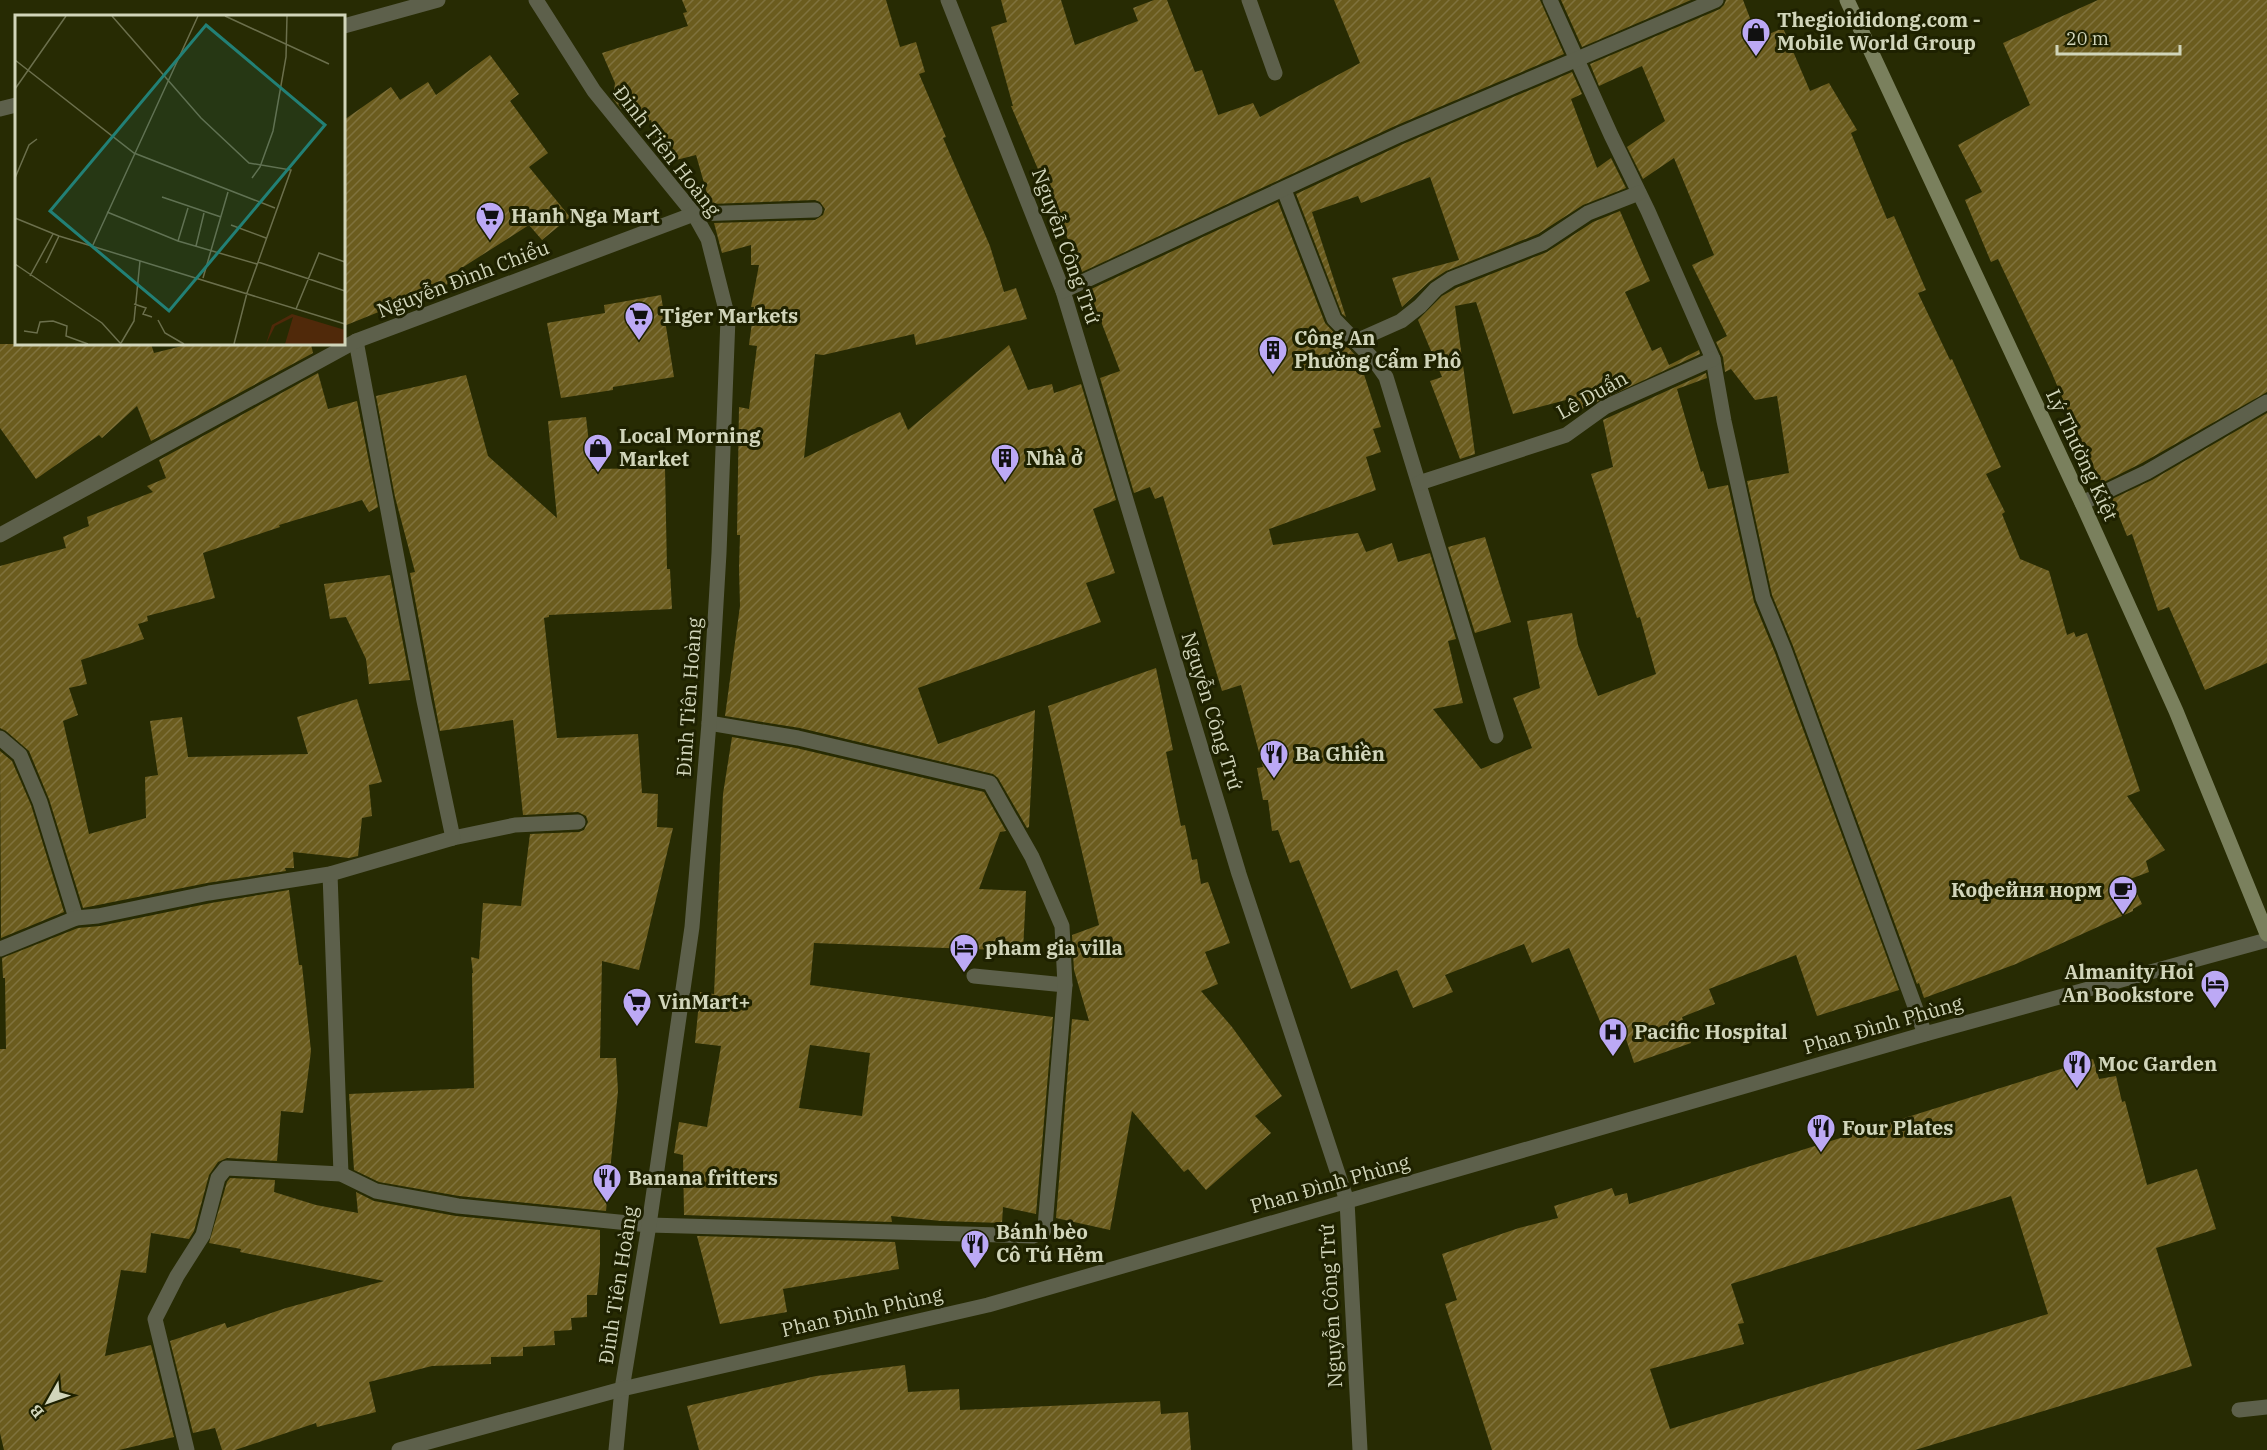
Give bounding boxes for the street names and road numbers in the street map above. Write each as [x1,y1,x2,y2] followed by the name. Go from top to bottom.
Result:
[608,79,727,222] street label: Đinh Tiên Hoàng
[1026,164,1107,328] street label: Nguyễn Công Trứ
[373,233,553,324] street label: Nguyễn Đình Chiểu
[1551,364,1632,425] street label: Lê Duẩn
[2040,385,2125,525] street label: Lý Thường Kiệt
[669,616,708,778] street label: Đinh Tiên Hoàng
[1176,629,1250,794] street label: Nguyễn Công Trứ
[1800,989,1966,1060] street label: Phan Đình Phùng
[1247,1148,1413,1219] street label: Phan Đình Phùng
[592,1204,643,1366] street label: Đinh Tiên Hoàng
[1313,1223,1348,1389] street label: Nguyễn Công Trứ
[779,1280,945,1343] street label: Phan Đình Phùng

